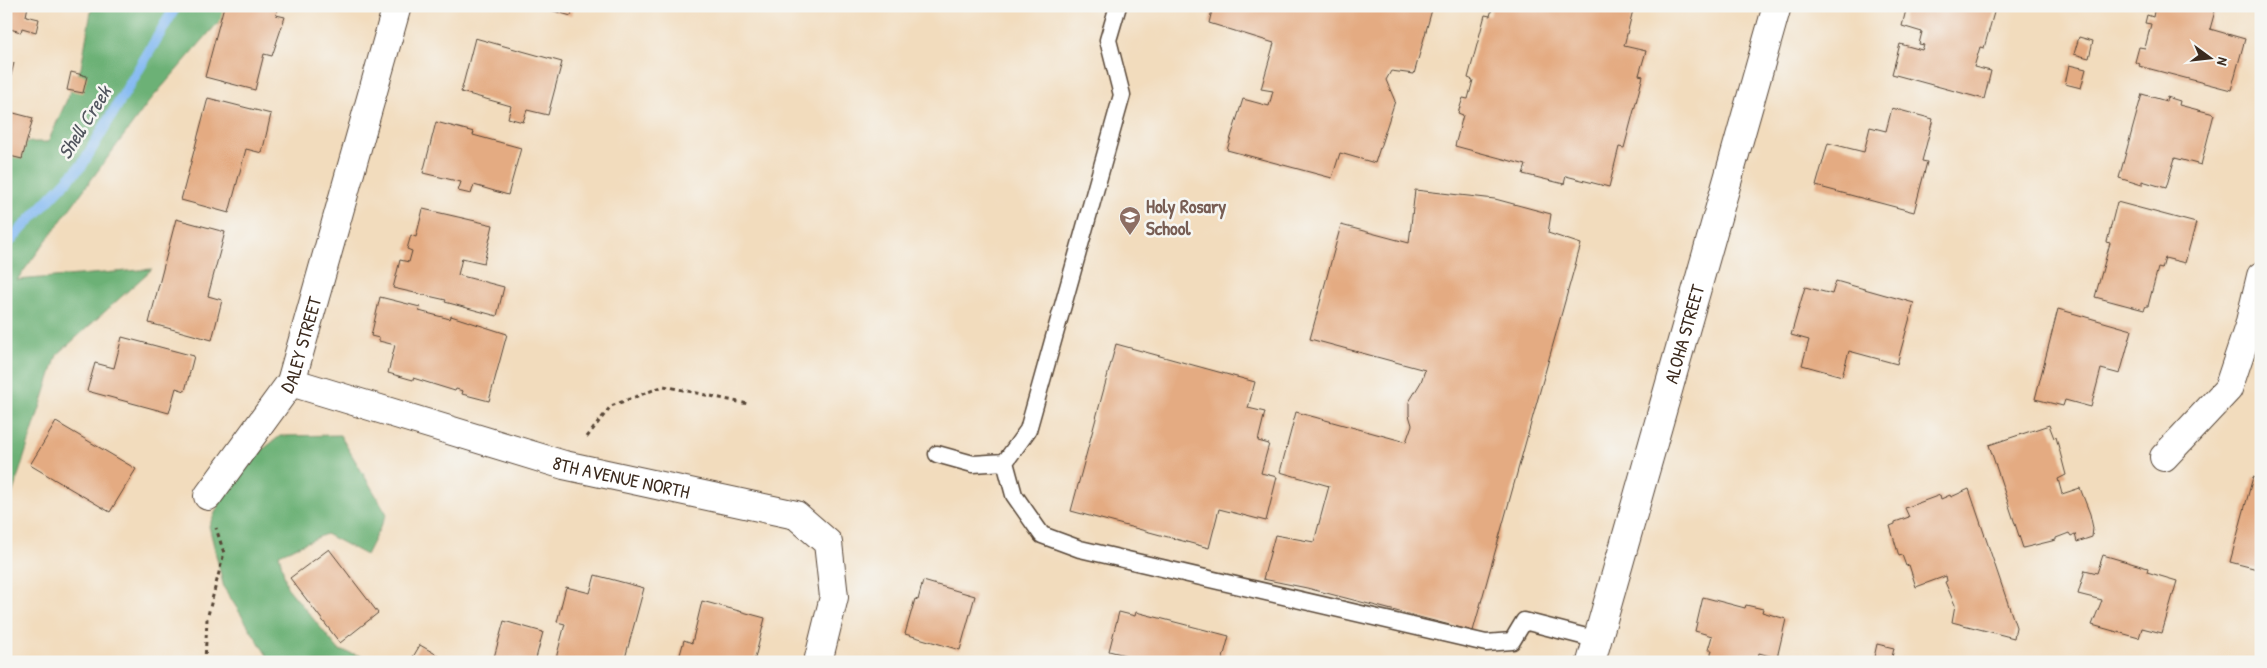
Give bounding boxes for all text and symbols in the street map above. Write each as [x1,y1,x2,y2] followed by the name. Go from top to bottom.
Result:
[2184,32,2234,82] north arrow
[2213,55,2233,68] text: N
[51,79,118,164] water label: Shell Creek
[1146,193,1226,241] place label: Holy Rosary School
[1118,205,1142,236] school or university icon: Holy Rosary School
[1658,281,1711,386] street label: ALOHA STREET
[274,292,328,398] street label: DALEY STREET
[550,449,692,505] street label: 8TH AVENUE NORTH

